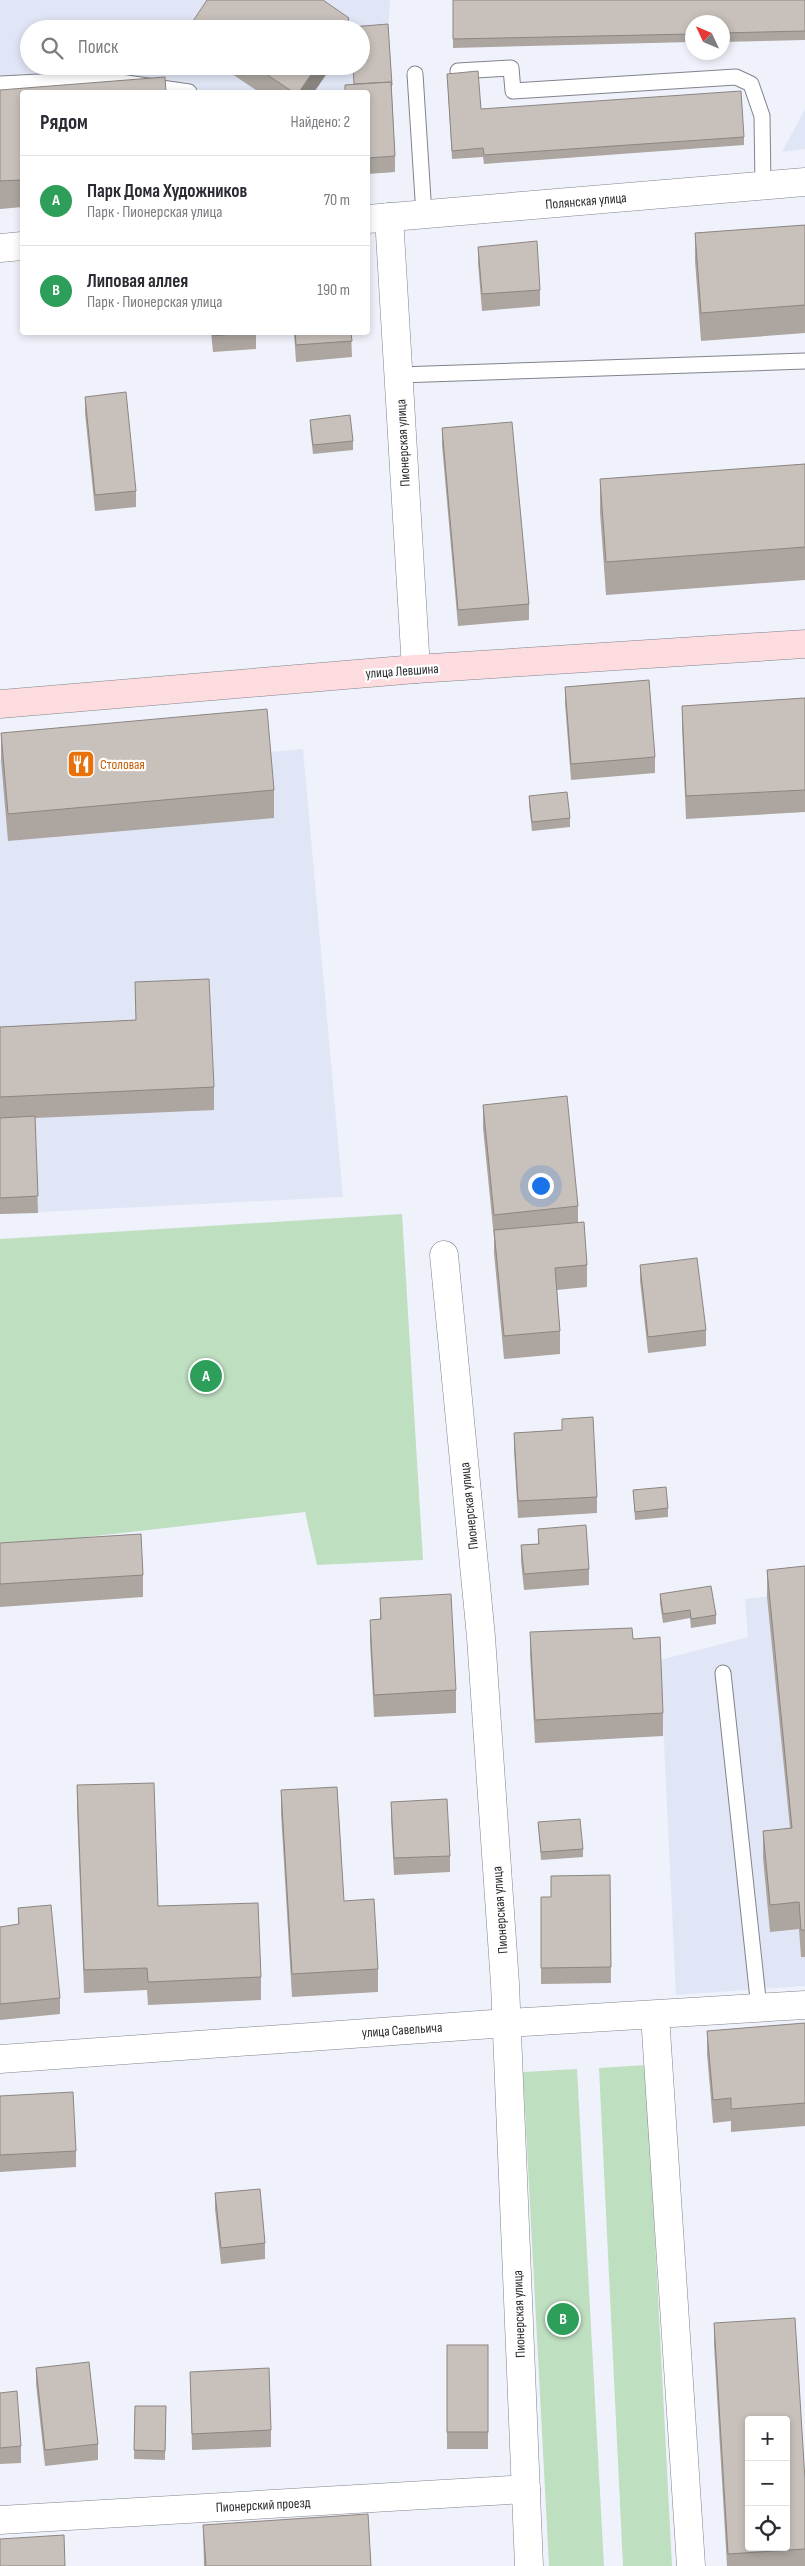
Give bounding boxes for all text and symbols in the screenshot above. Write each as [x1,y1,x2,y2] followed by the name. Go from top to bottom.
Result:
[685,15,730,60] north arrow
[20,20,370,75] search box
[38,34,66,62] icon: search
[78,36,118,59] text: Поиск
[40,110,88,135] text: Рядом
[291,113,350,132] text: Найдено: 2
[87,180,247,203] text: Парк Дома Художников
[545,189,627,213] street label: Полянская улица
[52,191,60,210] text: A
[324,191,350,210] text: 70 m
[87,203,222,222] text: Парк · Пионерская улица
[87,270,188,293] text: Липовая аллея
[52,281,60,300] text: B
[317,281,350,300] text: 190 m
[87,293,222,312] text: Парк · Пионерская улица
[392,399,414,487] street label: Пионерская улица
[365,660,439,682] street label: улица Левшина
[66,749,96,779] restaurant icon: Столовая
[100,756,145,773] place label: Столовая
[528,1173,554,1199] your location
[190,1357,222,1395] pin: A
[456,1462,482,1550] street label: Пионерская улица
[488,1866,512,1954] street label: Пионерская улица
[361,2019,443,2041] street label: улица Савельича
[509,2270,529,2358] street label: Пионерская улица
[547,2300,579,2338] pin: B
[745,2416,790,2551] map controls
[745,2416,790,2461] button: +
[745,2461,790,2506] button: −
[215,2494,311,2516] street label: Пионерский проезд
[745,2506,790,2551] button: locate

